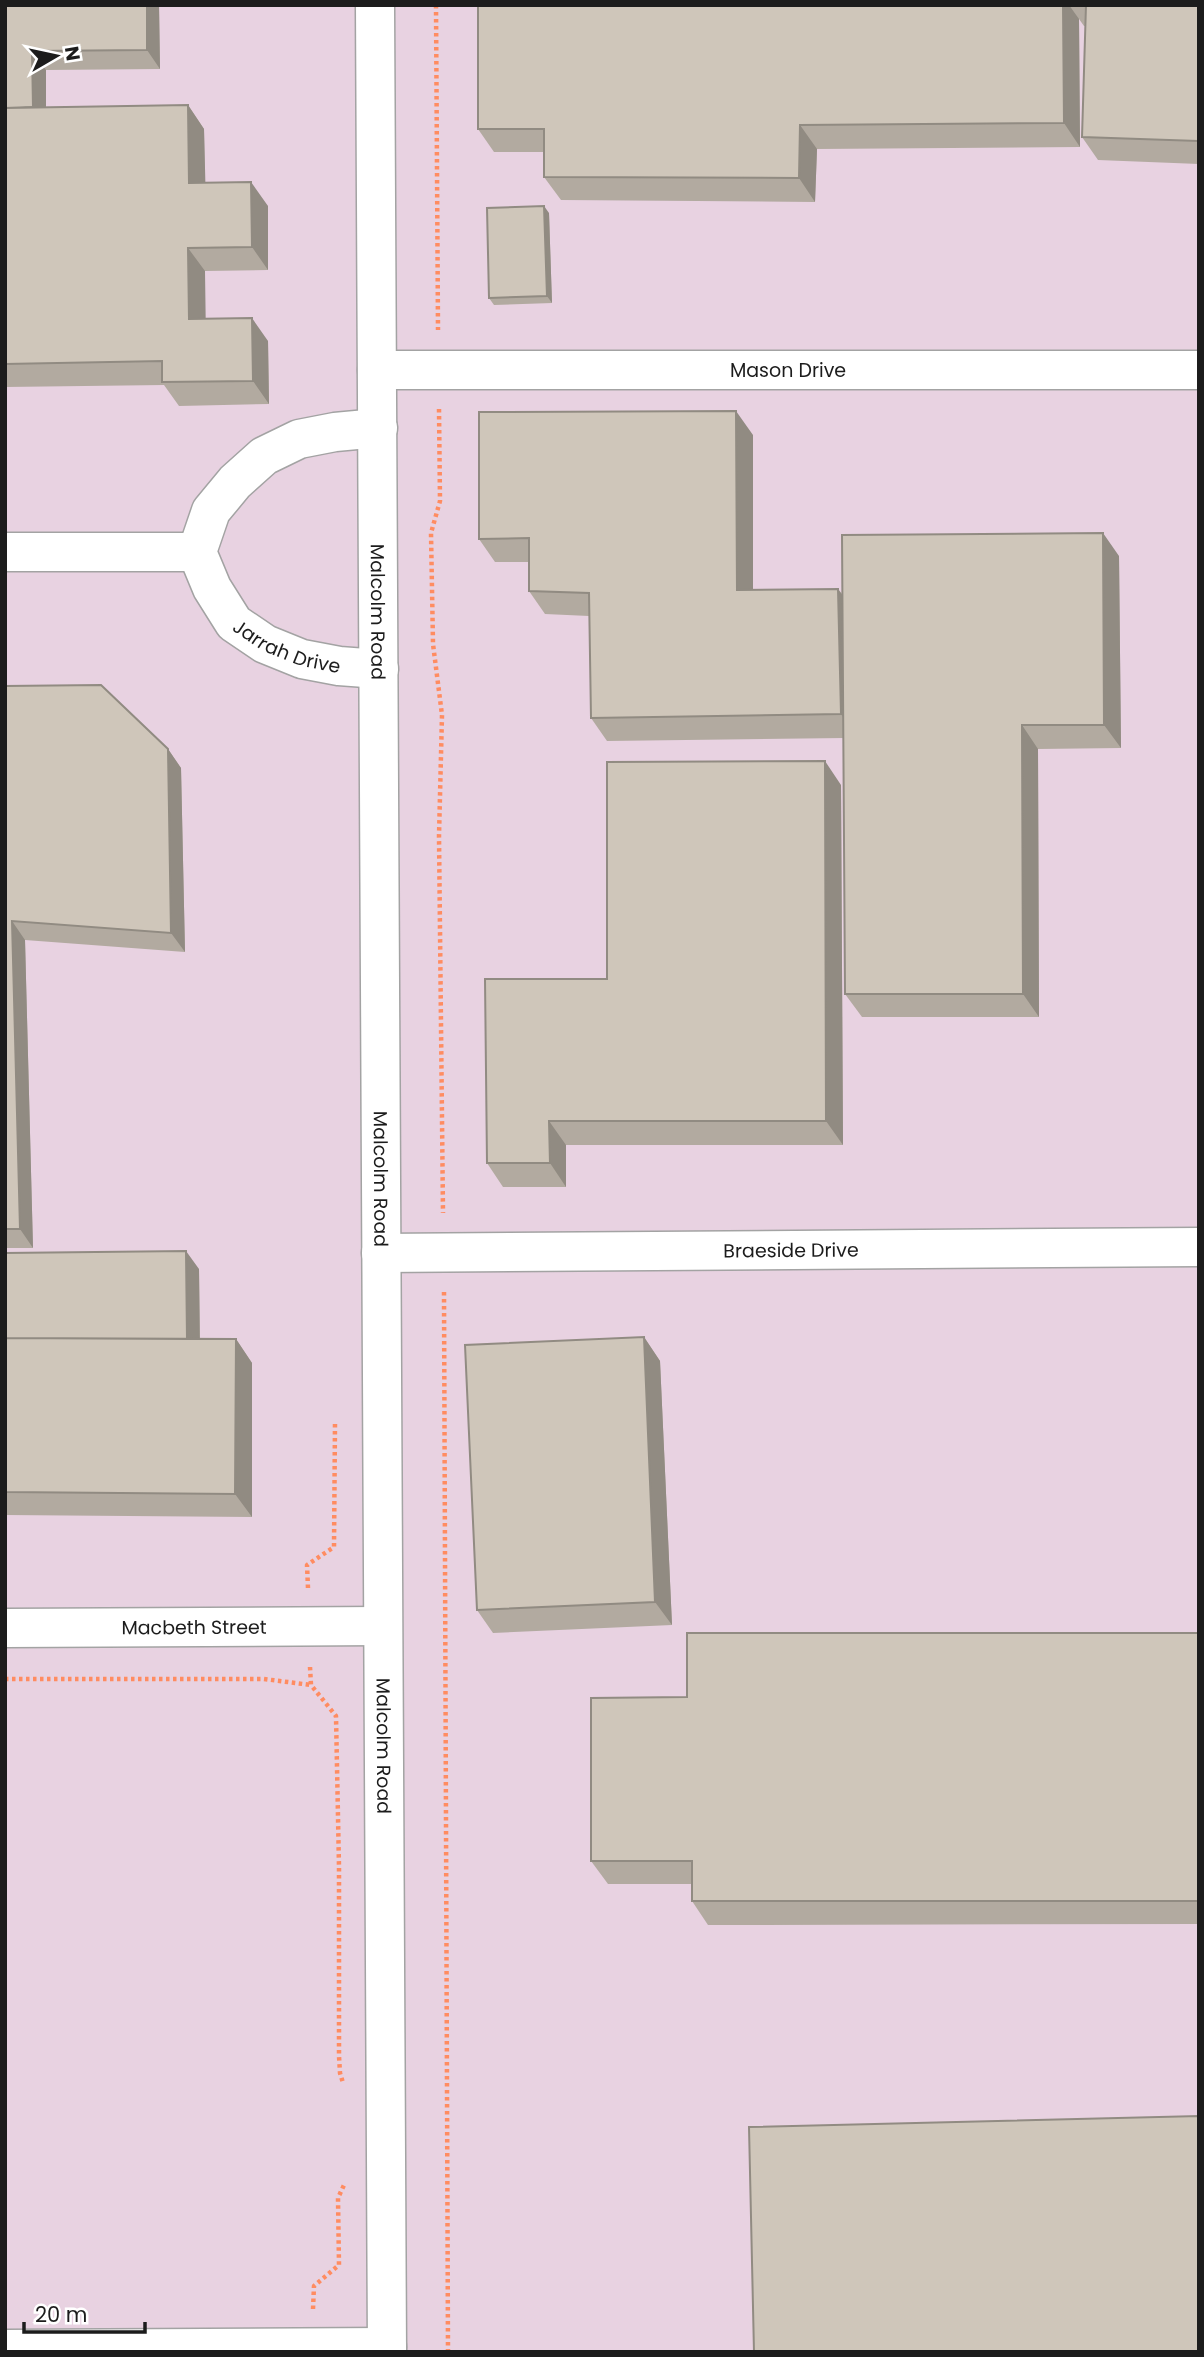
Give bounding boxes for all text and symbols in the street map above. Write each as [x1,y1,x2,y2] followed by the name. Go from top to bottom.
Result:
[21,21,91,91] north arrow
[58,44,87,63] text: N
[730,357,846,384] street label: Mason Drive
[364,544,392,680] street label: Malcolm Road
[228,613,343,680] street label: Jarrah Drive
[367,1111,395,1247] street label: Malcolm Road
[723,1236,859,1264] street label: Braeside Drive
[121,1613,267,1641] street label: Macbeth Street
[370,1678,398,1814] street label: Malcolm Road
[24,2290,145,2334] scale bar
[35,2300,88,2329] text: 20 m

